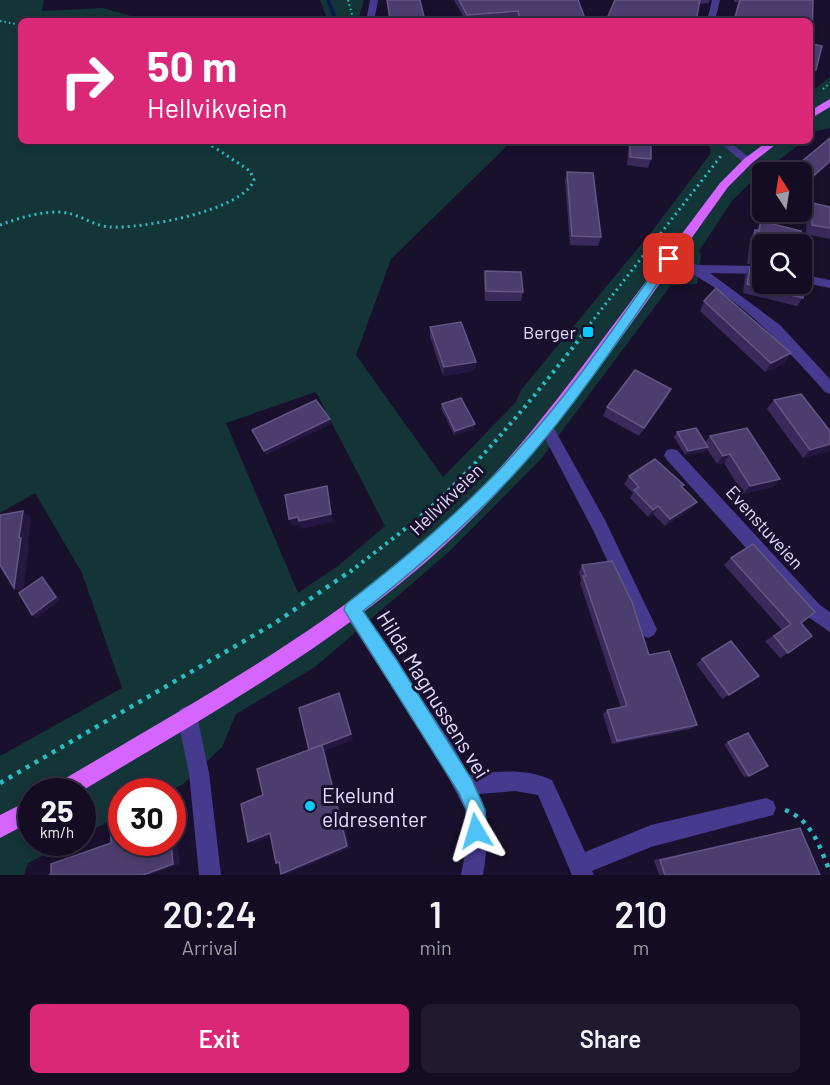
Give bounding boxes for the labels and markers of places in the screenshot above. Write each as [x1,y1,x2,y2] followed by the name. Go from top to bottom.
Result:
[643,233,694,284] pin
[523,321,576,343] place label: Berger
[581,325,595,339] marker: Berger
[322,782,427,831] place label: Ekelund eldresenter
[303,799,317,813] marker: Ekelund eldresenter

